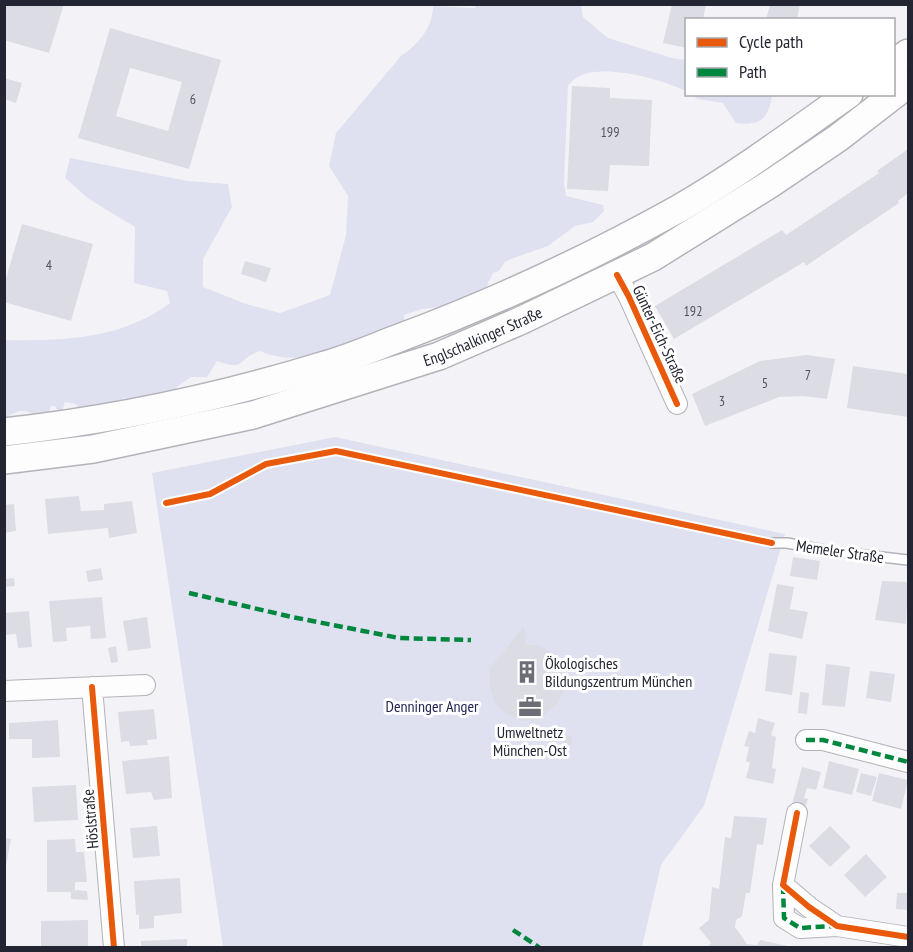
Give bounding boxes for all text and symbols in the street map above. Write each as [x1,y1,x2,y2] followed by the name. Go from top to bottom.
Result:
[685,18,895,96] legend
[739,30,803,53] text: Cycle path
[739,60,767,83] text: Path
[190,90,196,108] house number: 6
[601,123,619,141] house number: 199
[46,256,53,274] house number: 4
[629,282,691,386] street label: Günter-Eich-Straße
[421,302,545,370] street label: Englschalkinger Straße
[684,302,702,320] house number: 192
[805,366,811,384] house number: 7
[762,374,768,392] house number: 5
[719,392,725,410] house number: 3
[795,535,885,567] street label: Memeler Straße
[545,653,692,691] place label: Ökologisches Bildungszentrum München
[514,659,540,685] building icon: Ökologisches Bildungszentrum München
[517,694,543,720] office icon: Umweltnetz München-Ost
[386,696,479,716] park label: Denninger Anger
[493,722,567,760] place label: Umweltnetz München-Ost
[77,788,103,850] street label: Höslstraße

